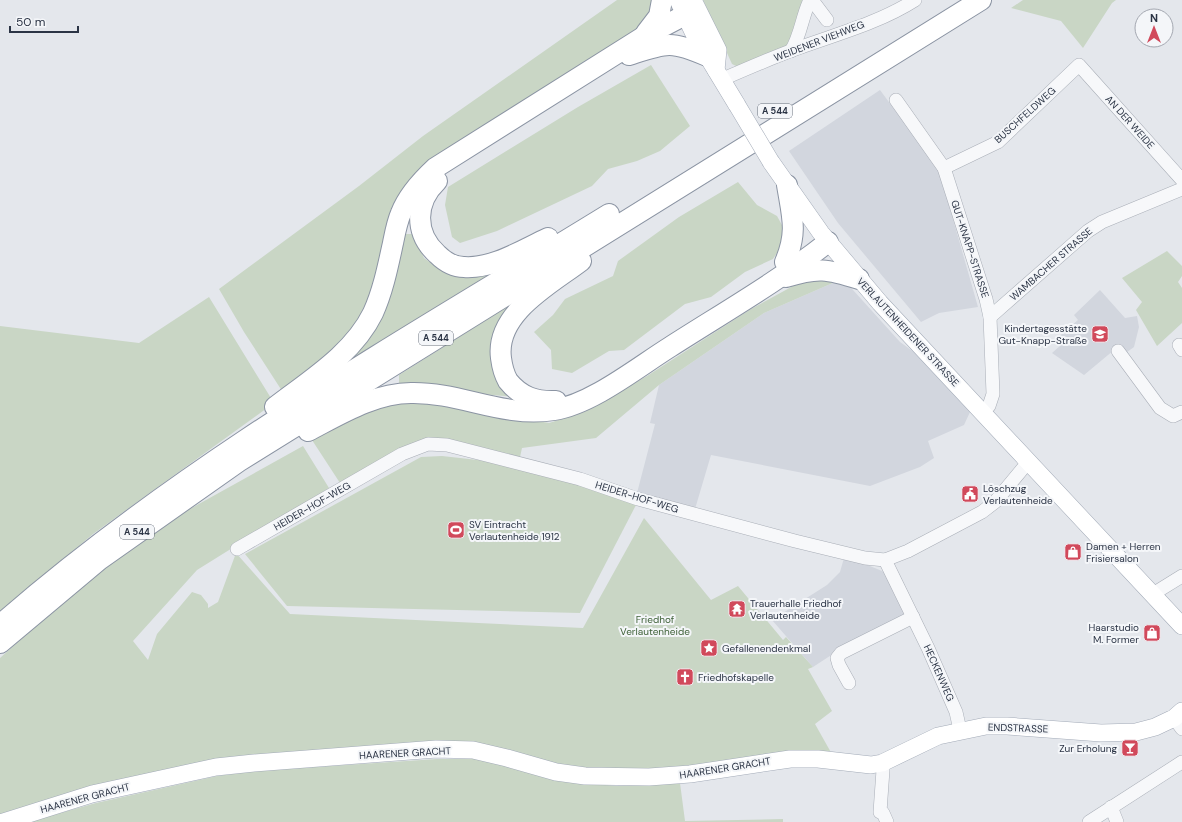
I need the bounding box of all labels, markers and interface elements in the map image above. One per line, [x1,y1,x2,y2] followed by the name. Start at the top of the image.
[10,8,78,34] scale bar
[1134,8,1174,48] north arrow
[1150,11,1158,25] text: N
[16,14,45,30] text: 50 m
[772,18,866,64] street label: WEIDENER VIEHWEG
[992,84,1058,146] street label: BUSCHFELDWEG
[1103,93,1158,152] street label: AN DER WEIDE
[758,104,792,118] road number: A 544
[948,198,992,300] street label: GUT-KNAPP-STRASSE
[1007,224,1095,304] street label: WAMBACHER STRASSE
[854,275,962,389] street label: VERLAUTENHEIDENER STRASSE
[998,322,1087,347] place label: Kindertagesstätte Gut-Knapp-Straße
[1090,324,1110,344] school or university icon: Kindertagesstätte Gut-Knapp-Straße
[419,331,453,345] road number: A 544
[594,478,680,516] street label: HEIDER-HOF-WEG
[271,479,353,533] street label: HEIDER-HOF-WEG
[983,482,1053,507] place label: Löschzug Verlautenheide
[960,484,980,504] public building icon: Löschzug Verlautenheide
[469,518,560,543] place label: SV Eintracht Verlautenheide 1912
[446,520,466,540] sports icon: SV Eintracht Verlautenheide 1912
[120,525,154,539] road number: A 544
[1086,540,1161,565] place label: Damen + Herren Frisiersalon
[1063,542,1083,562] shop icon: Damen + Herren Frisiersalon
[750,597,842,622] place label: Trauerhalle Friedhof Verlautenheide
[727,599,747,619] temple icon: Trauerhalle Friedhof Verlautenheide
[620,613,690,638] park label: Friedhof Verlautenheide
[1089,621,1139,646] place label: Haarstudio M. Former
[1142,623,1162,643] shop icon: Haarstudio M. Former
[699,638,719,658] place icon: Gefallenendenkmal
[722,642,811,655] place label: Gefallenendenkmal
[921,643,957,703] street label: HECKENWEG
[675,667,695,687] church icon: Friedhofskapelle
[698,671,774,684] place label: Friedhofskapelle
[988,720,1049,736] street label: ENDSTRASSE
[1120,738,1140,758] bar icon: Zur Erholung
[1059,742,1117,755] place label: Zur Erholung
[359,744,452,762] street label: HAARENER GRACHT
[678,754,772,782] street label: HAARENER GRACHT
[39,780,132,816] street label: HAARENER GRACHT

